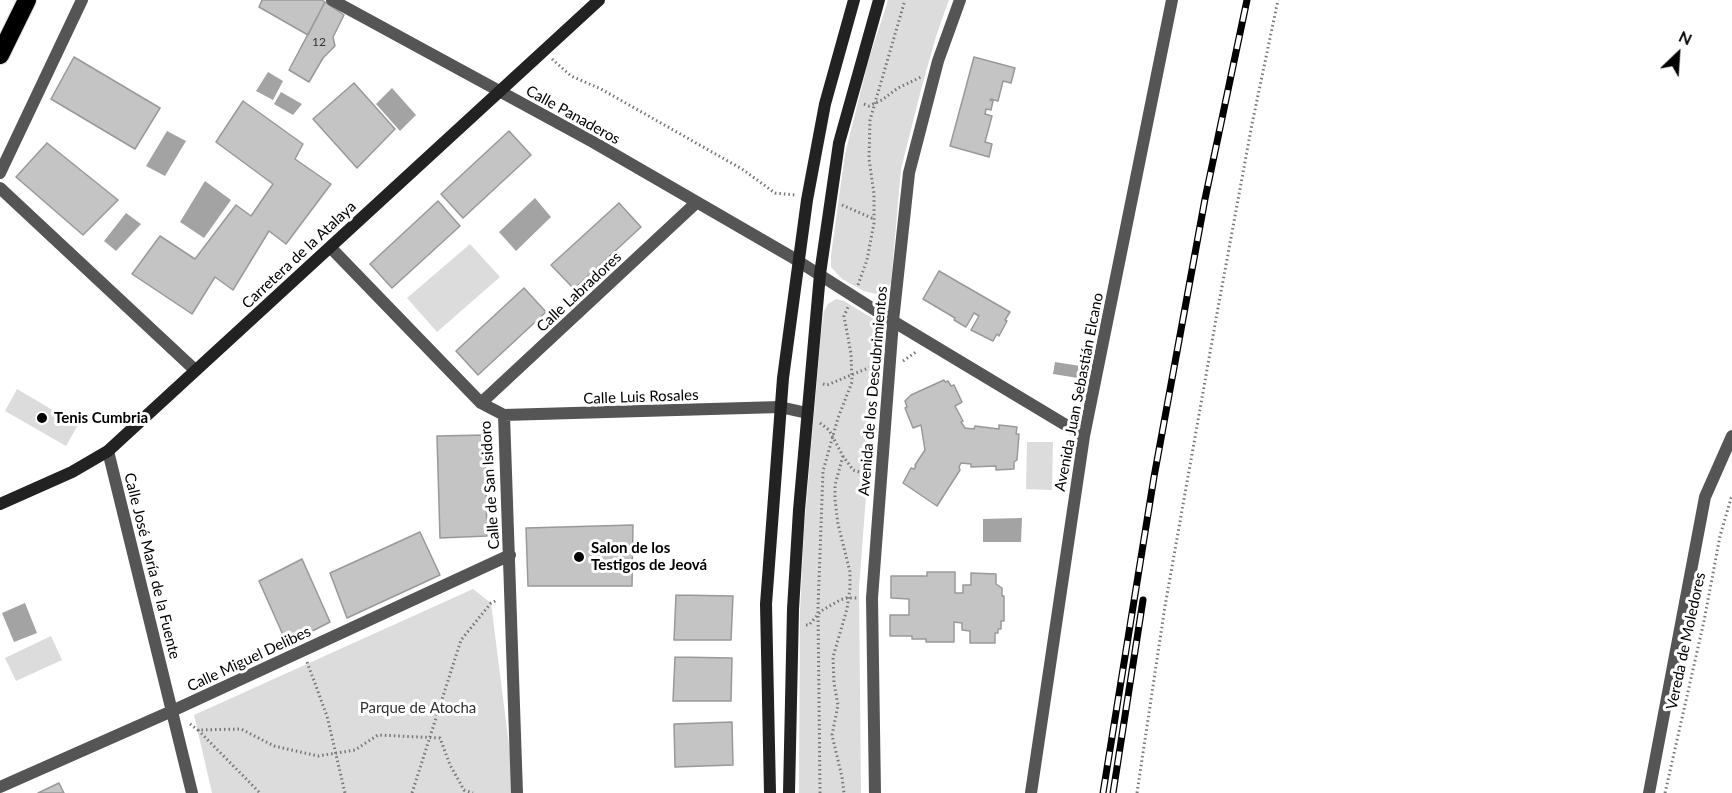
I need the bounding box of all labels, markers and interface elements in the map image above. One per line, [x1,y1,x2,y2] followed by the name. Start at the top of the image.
[1648,24,1708,84] north arrow
[1676,26,1695,48] text: N
[312,35,326,49] house number: 12
[523,82,623,148] street label: Calle Panaderos
[238,198,360,312] street label: Carretera de la Atalaya
[533,248,625,336] street label: Calle Labradores
[855,285,891,497] street label: Avenida de los Descubrimientos
[1051,291,1107,493] street label: Avenida Juan Sebastián Elcano
[583,386,699,408] street label: Calle Luis Rosales
[54,409,148,427] place label: Tenis Cumbria
[35,411,49,425] marker: Tenis Cumbria
[477,420,503,550] street label: Calle de San Isidoro
[120,471,184,661] street label: Calle José María de la Fuente
[591,539,707,574] place label: Salon de los Testigos de Jeová
[572,550,586,564] marker: Salon de los Testigos de Jeová
[1663,571,1709,711] street label: Vereda de Moledores
[184,622,314,696] street label: Calle Miguel Delibes
[360,699,476,717] park label: Parque de Atocha

